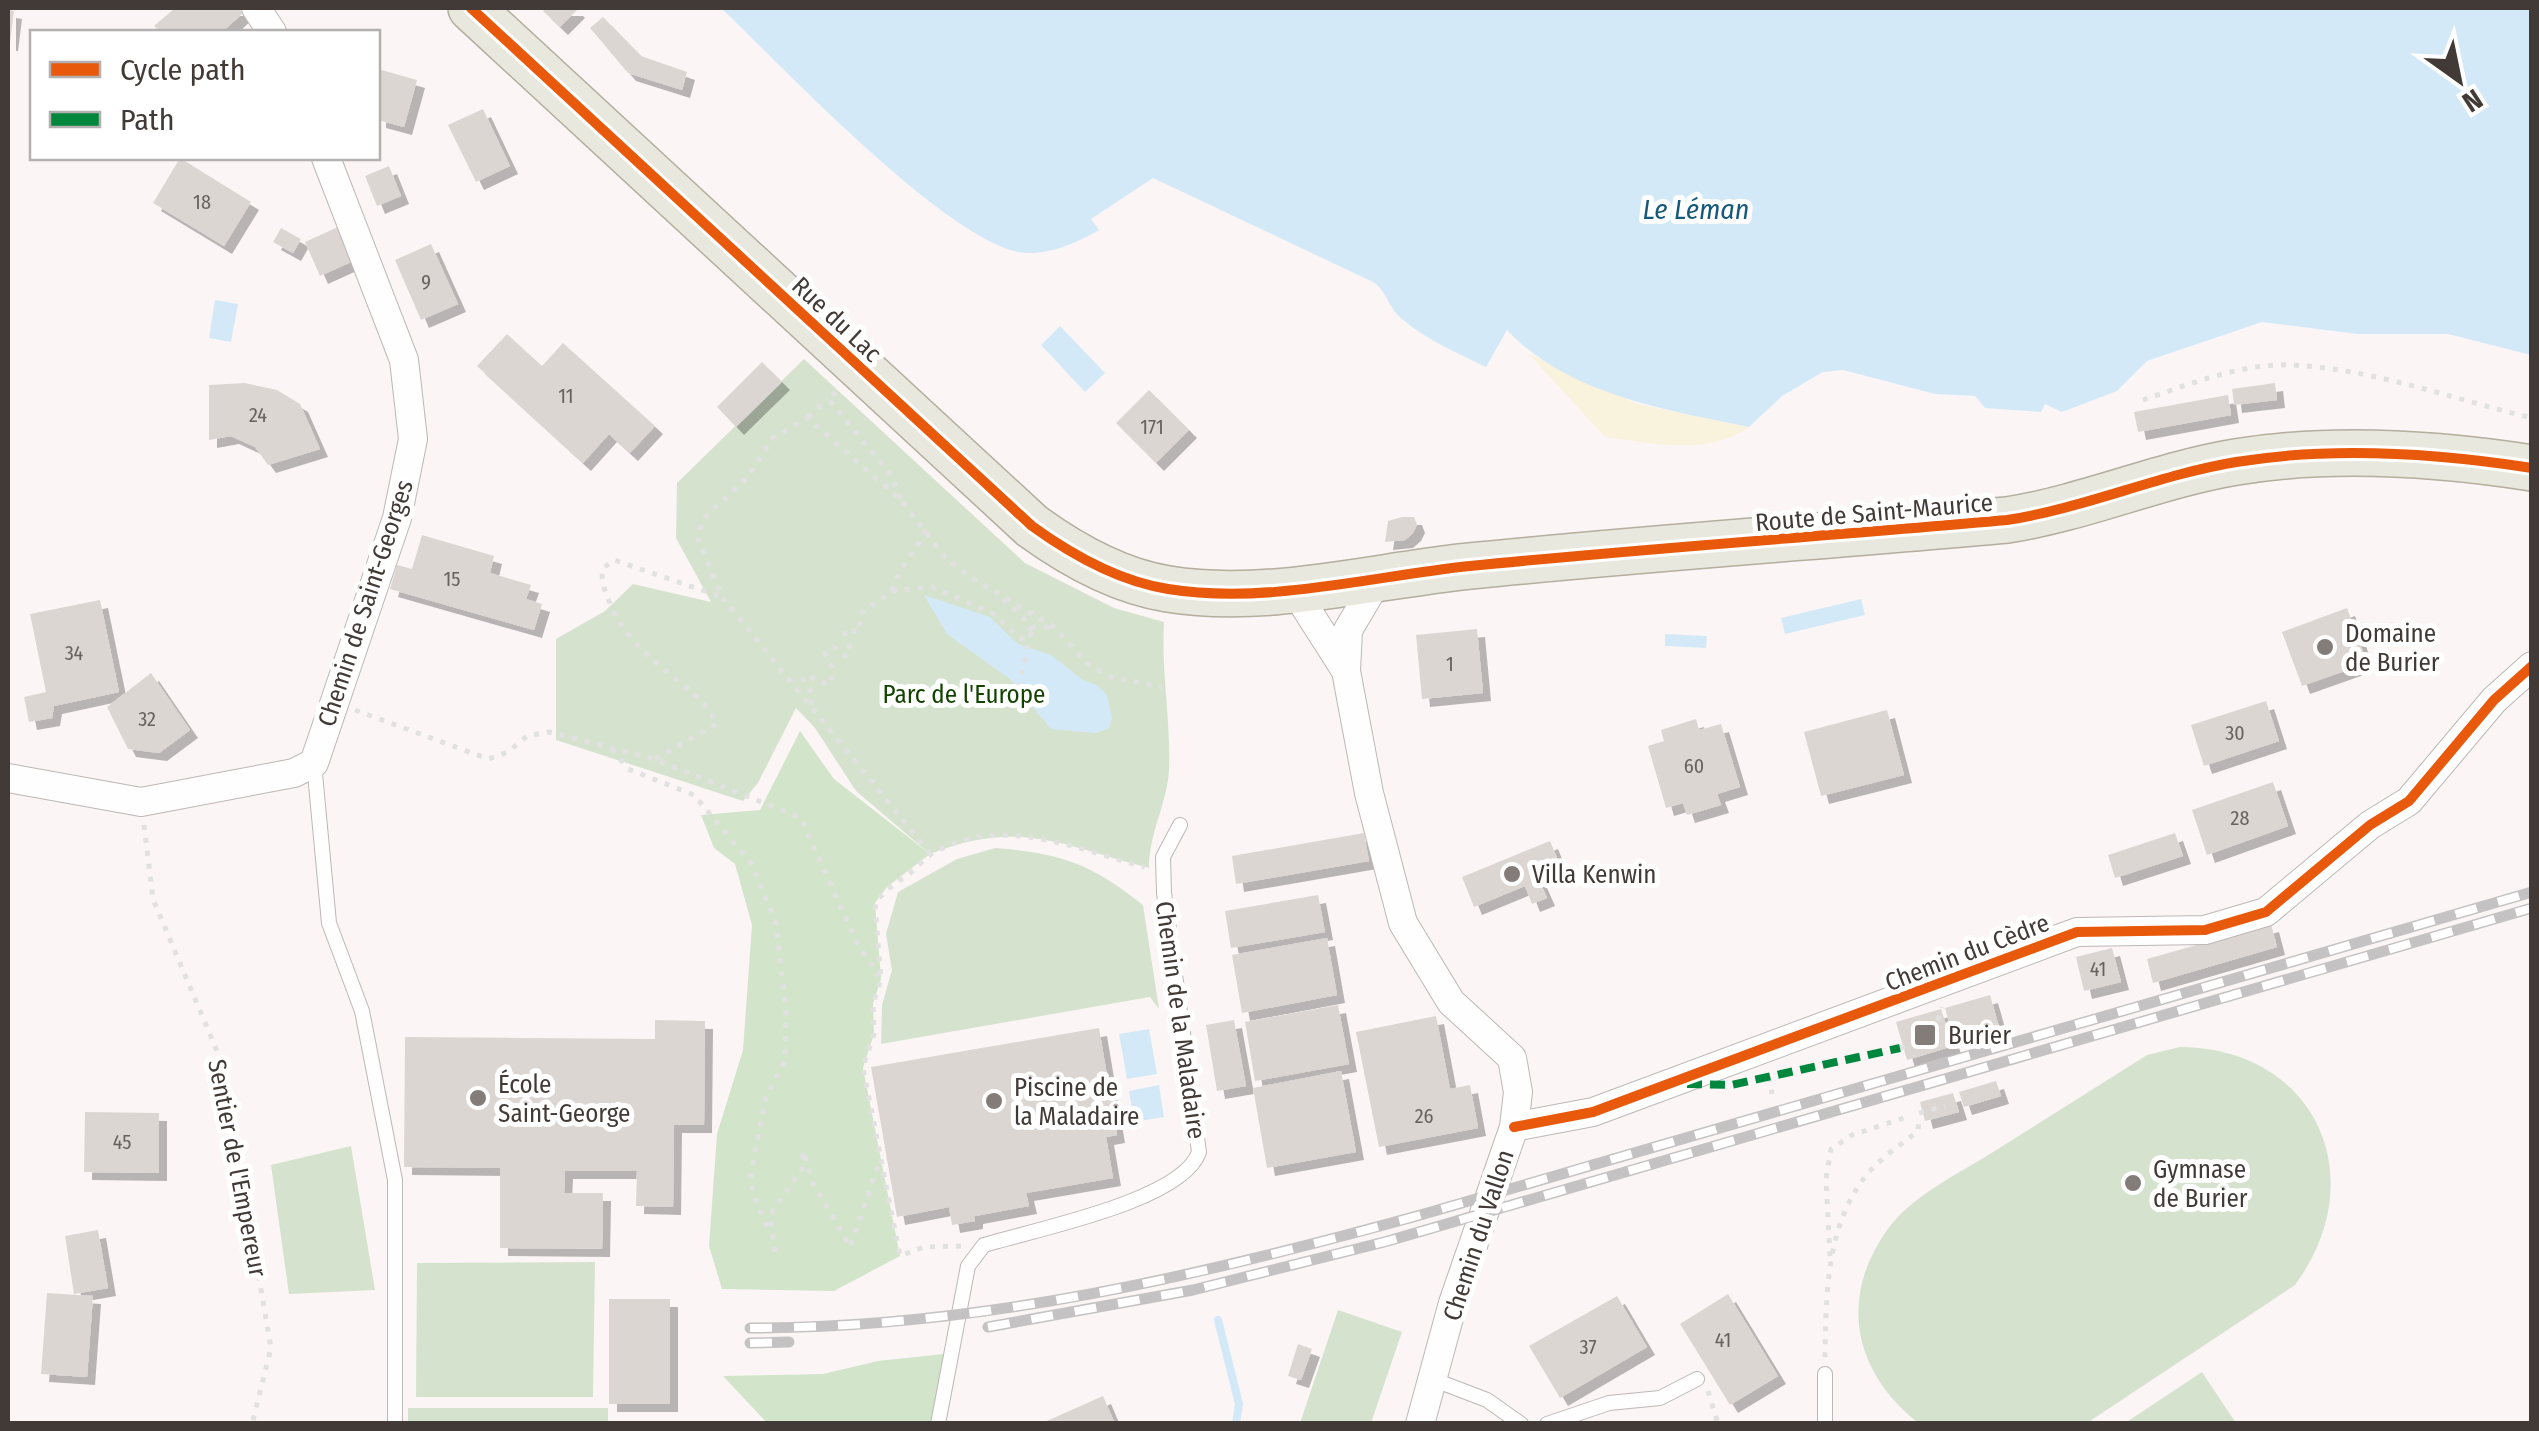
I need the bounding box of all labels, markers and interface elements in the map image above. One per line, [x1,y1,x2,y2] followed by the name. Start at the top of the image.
[30,30,380,160] legend
[2409,30,2509,130] north arrow
[120,52,246,88] text: Cycle path
[2456,82,2488,119] text: N
[120,102,174,138] text: Path
[193,190,211,214] house number: 18
[1643,193,1749,226] water label: Le Léman
[421,270,431,294] house number: 9
[785,271,887,369] street label: Rue du Lac
[558,384,574,408] house number: 11
[249,403,267,427] house number: 24
[1140,415,1164,439] house number: 171
[312,476,420,730] street label: Chemin de Saint-Georges
[1754,488,1994,538] street label: Route de Saint-Maurice
[444,567,460,591] house number: 15
[2345,619,2440,678] place label: Domaine de Burier
[2314,636,2336,658] marker: Domaine de Burier
[65,641,84,665] house number: 34
[1446,652,1454,676] house number: 1
[883,680,1045,710] park label: Parc de l'Europe
[138,707,156,731] house number: 32
[2225,721,2245,745] house number: 30
[1684,754,1704,778] house number: 60
[2231,806,2249,830] house number: 28
[1532,860,1656,890] place label: Villa Kenwin
[1501,863,1523,885] marker: Villa Kenwin
[1148,899,1212,1141] street label: Chemin de la Maladaire
[1881,908,2054,998] street label: Chemin du Cèdre
[2090,957,2106,981] house number: 41
[1948,1021,2011,1051] place label: Burier
[1912,1022,1938,1048] marker: Burier
[201,1057,273,1280] street label: Sentier de l'Empereur
[498,1069,630,1129] place label: École Saint-George
[1014,1073,1139,1132] place label: Piscine de la Maladaire
[467,1087,489,1109] marker: École Saint-George
[983,1090,1005,1112] marker: Piscine de la Maladaire
[1415,1104,1433,1128] house number: 26
[113,1130,131,1154] house number: 45
[1437,1146,1521,1325] street label: Chemin du Vallon
[2153,1155,2248,1214] place label: Gymnase de Burier
[2122,1172,2144,1194] marker: Gymnase de Burier
[1715,1328,1731,1352] house number: 41
[1579,1335,1597,1359] house number: 37

